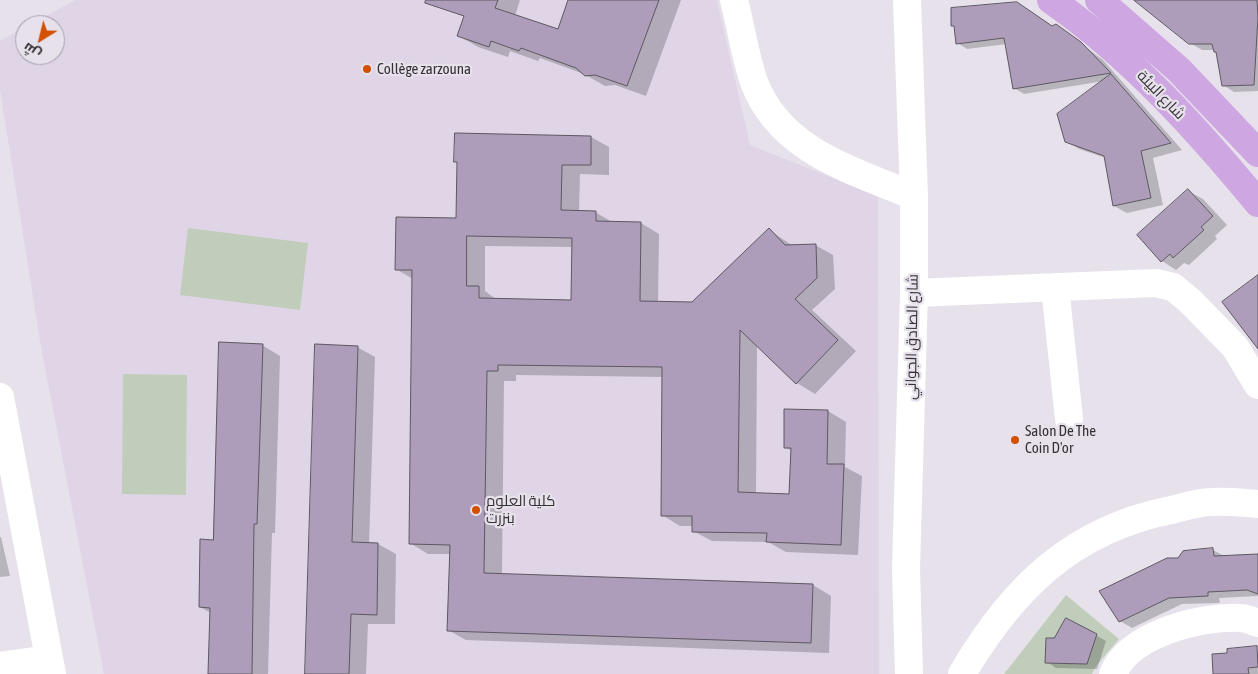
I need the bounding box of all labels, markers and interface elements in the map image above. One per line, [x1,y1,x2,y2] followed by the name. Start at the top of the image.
[15,15,65,65] north arrow
[20,40,44,63] text: ش
[377,60,471,78] place label: Collège zarzouna
[361,63,373,75] marker: Collège zarzouna
[1133,67,1189,123] street label: شارع البيئة
[902,274,922,400] street label: شارع الصادق الجواني
[1025,422,1096,457] place label: Salon De The Coin D'or
[1009,434,1021,446] marker: Salon De The Coin D'or
[486,492,555,527] place label: كلية العلوم بنزرت
[470,504,482,516] marker: كلية العلوم بنزرت

